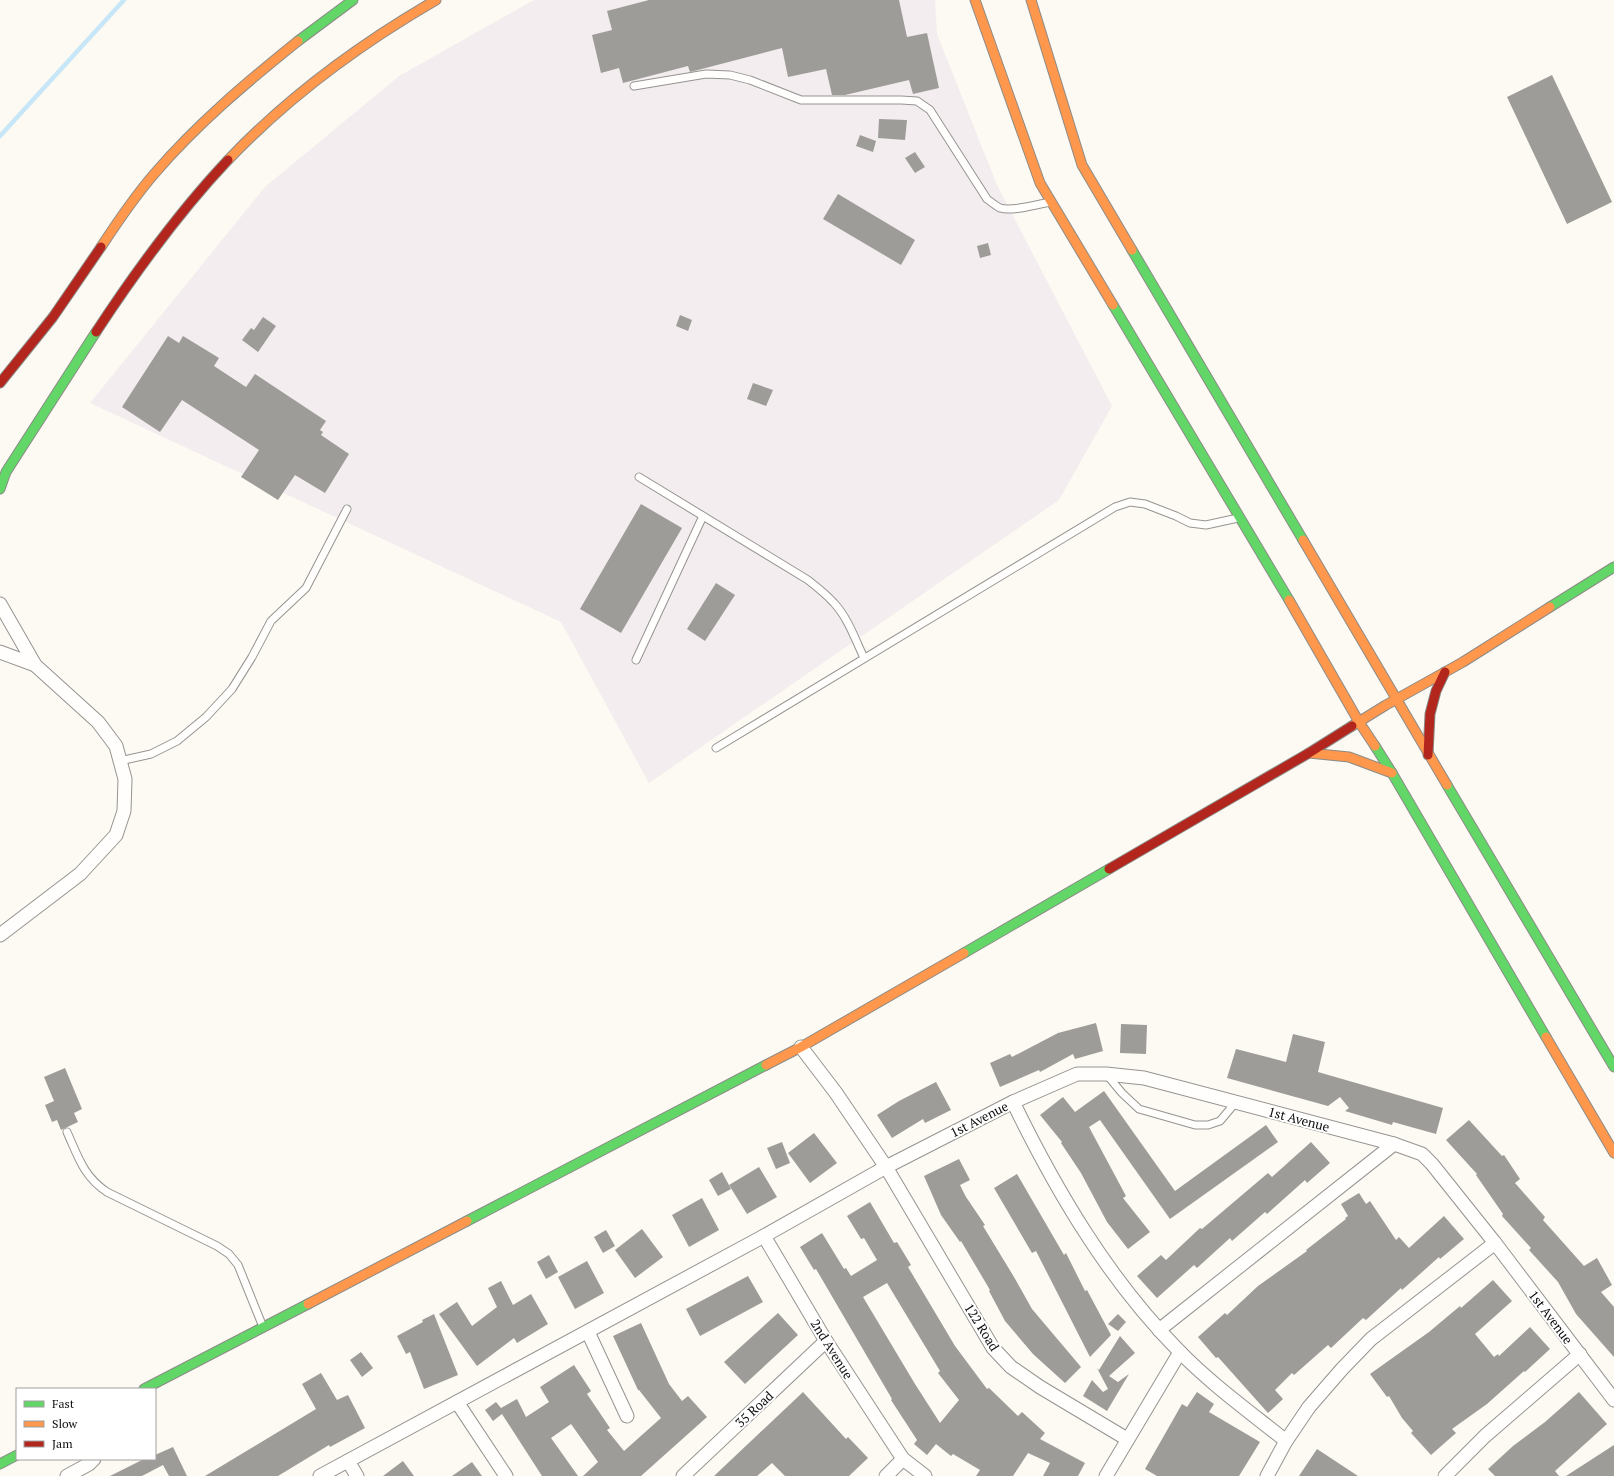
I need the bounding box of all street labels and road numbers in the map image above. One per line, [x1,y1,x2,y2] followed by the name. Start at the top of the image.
[947,1097,1011,1141] street label: 1st Avenue
[1266,1102,1332,1136] street label: 1st Avenue
[1525,1286,1577,1348] street label: 1st Avenue
[960,1300,1004,1354] street label: 122 Road
[807,1316,857,1382] street label: 2nd Avenue
[731,1387,777,1431] street label: 35 Road

